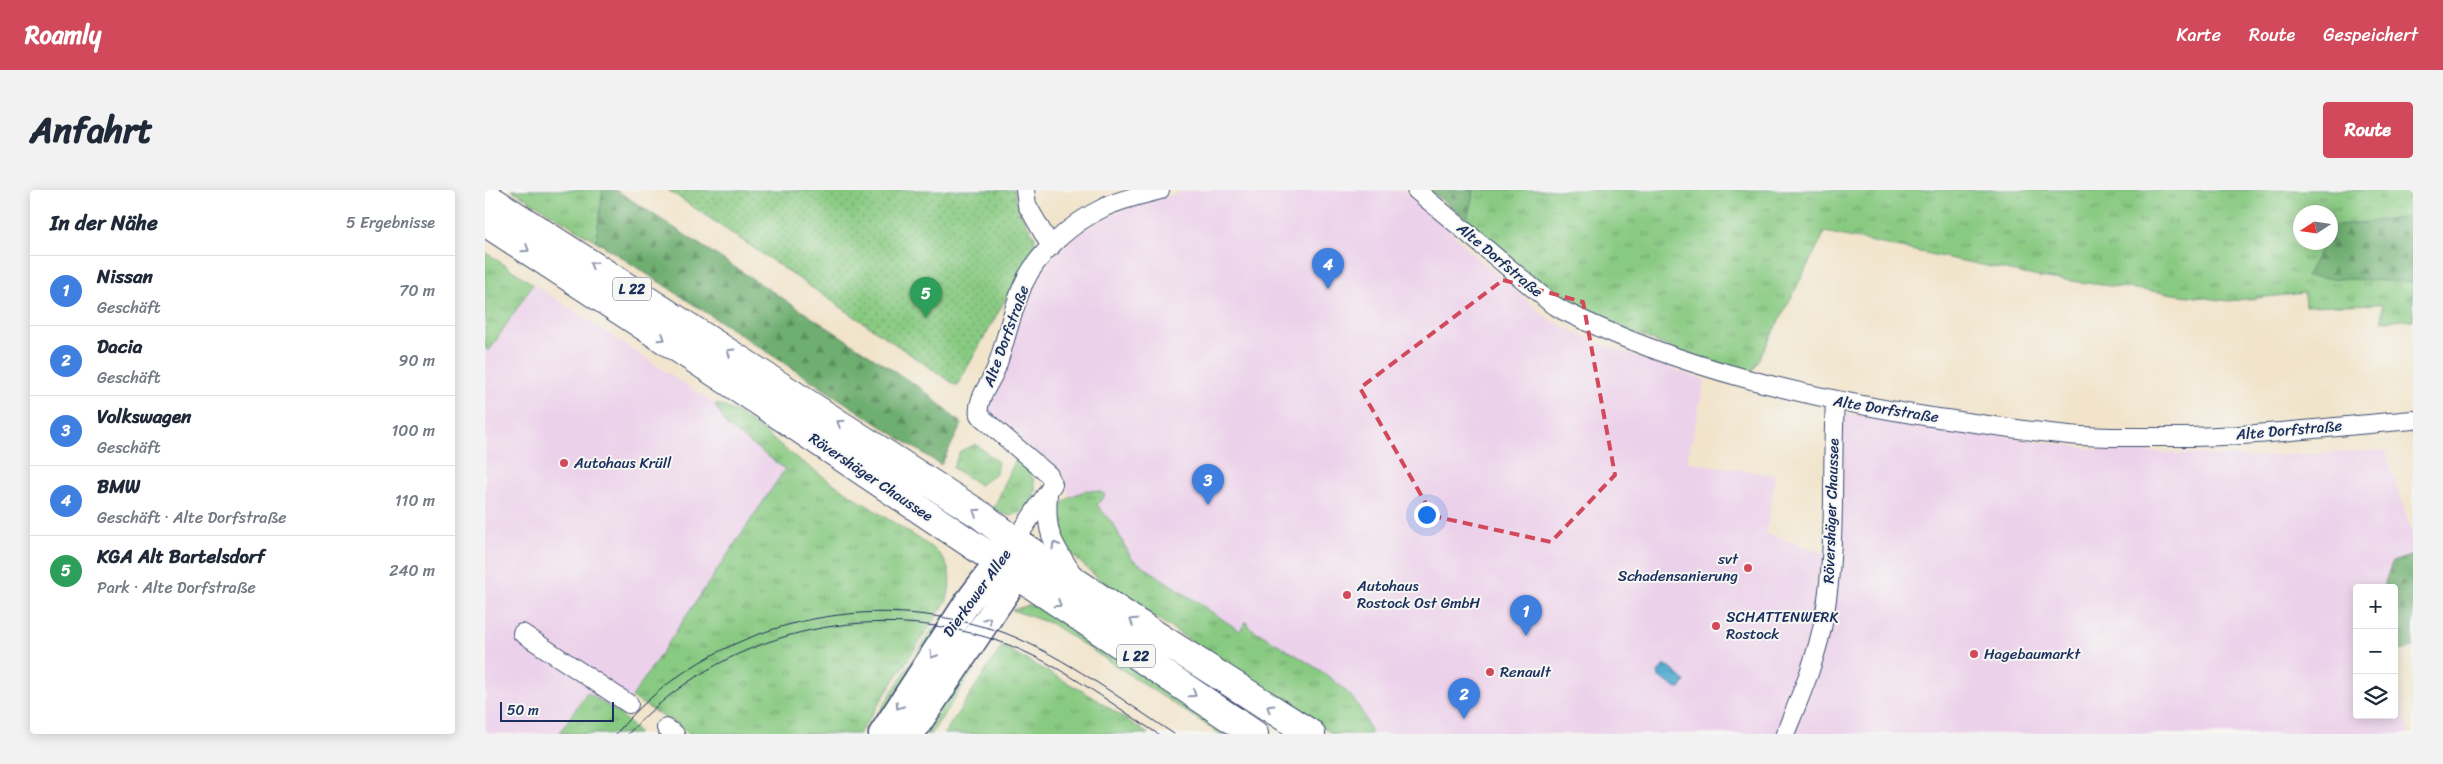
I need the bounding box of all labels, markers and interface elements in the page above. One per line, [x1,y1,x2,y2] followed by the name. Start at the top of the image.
[25,14,101,56] text: Roamly
[2176,19,2221,51] text: Karte
[2249,19,2295,51] text: Route
[2323,19,2418,51] text: Gespeichert
[30,99,153,161] text: Anfahrt
[2323,102,2413,158] button: Route
[50,204,158,242] text: In der Nähe
[2293,205,2338,250] north arrow
[346,208,435,237] text: 5 Ergebnisse
[1450,215,1549,304] street label: Alte Dorfstraße
[520,243,530,252] one-way arrow
[1312,248,1344,289] pin: 4
[97,260,153,293] text: Nissan
[589,261,598,271] one-way arrow
[63,276,69,305] text: 1
[399,276,435,305] text: 70 m
[910,277,942,318] pin: 5
[613,278,651,300] road number: L 22
[975,281,1037,391] street label: Alte Dorfstraße
[97,293,160,322] text: Geschäft
[97,330,142,363] text: Dacia
[657,331,666,341] one-way arrow
[61,346,71,375] text: 2
[399,346,435,375] text: 90 m
[727,349,736,358] one-way arrow
[97,363,160,392] text: Geschäft
[1830,388,1941,430] street label: Alte Dorfstraße
[97,400,191,433] text: Volkswagen
[2234,412,2343,448] street label: Alte Dorfstraße
[62,416,70,445] text: 3
[391,416,435,445] text: 100 m
[836,420,846,429] one-way arrow
[804,426,938,528] street label: Rövershäger Chaussee
[97,433,160,462] text: Geschäft
[1815,438,1847,584] street label: Rövershäger Chaussee
[573,450,672,476] place label: Autohaus Krüll
[558,457,570,469] marker: Autohaus Krüll
[1192,464,1224,505] pin: 3
[97,470,140,503] text: BMW
[61,486,71,515] text: 4
[395,486,435,515] text: 110 m
[1414,502,1440,528] your location
[97,503,287,532] text: Geschäft · Alte Dorfstraße
[972,509,982,518] one-way arrow
[97,540,265,573] text: KGA Alt Bartelsdorf
[1052,541,1062,550] one-way arrow
[936,543,1018,643] street label: Dierkower Allee
[1618,546,1739,589] place label: svt Schadensanierung
[61,556,71,585] text: 5
[389,556,435,585] text: 240 m
[1742,562,1754,574] marker: svt Schadensanierung
[97,573,256,602] text: Park · Alte Dorfstraße
[1356,573,1481,616] place label: Autohaus Rostock Ost GmbH
[2353,584,2398,719] map controls
[2353,584,2398,629] button: +
[1341,589,1353,601] marker: Autohaus Rostock Ost GmbH
[1510,595,1542,636] pin: 1
[1053,597,1062,607] one-way arrow
[1726,604,1838,647] place label: SCHATTENWERK Rostock
[982,616,991,626] one-way arrow
[1129,618,1138,627] one-way arrow
[1710,620,1722,632] marker: SCHATTENWERK Rostock
[2353,629,2398,674] button: −
[1984,641,2081,667] place label: Hagebaumarkt
[1117,644,1155,668] road number: L 22
[1968,648,1980,660] marker: Hagebaumarkt
[930,649,939,659] one-way arrow
[1500,659,1552,685] place label: Renault
[1484,666,1496,678] marker: Renault
[2353,674,2398,719] button: layers
[1448,678,1480,719] pin: 2
[1187,688,1197,697] one-way arrow
[507,698,539,723] text: 50 m
[500,699,614,722] scale bar
[896,701,906,710] one-way arrow
[1266,705,1275,714] one-way arrow

